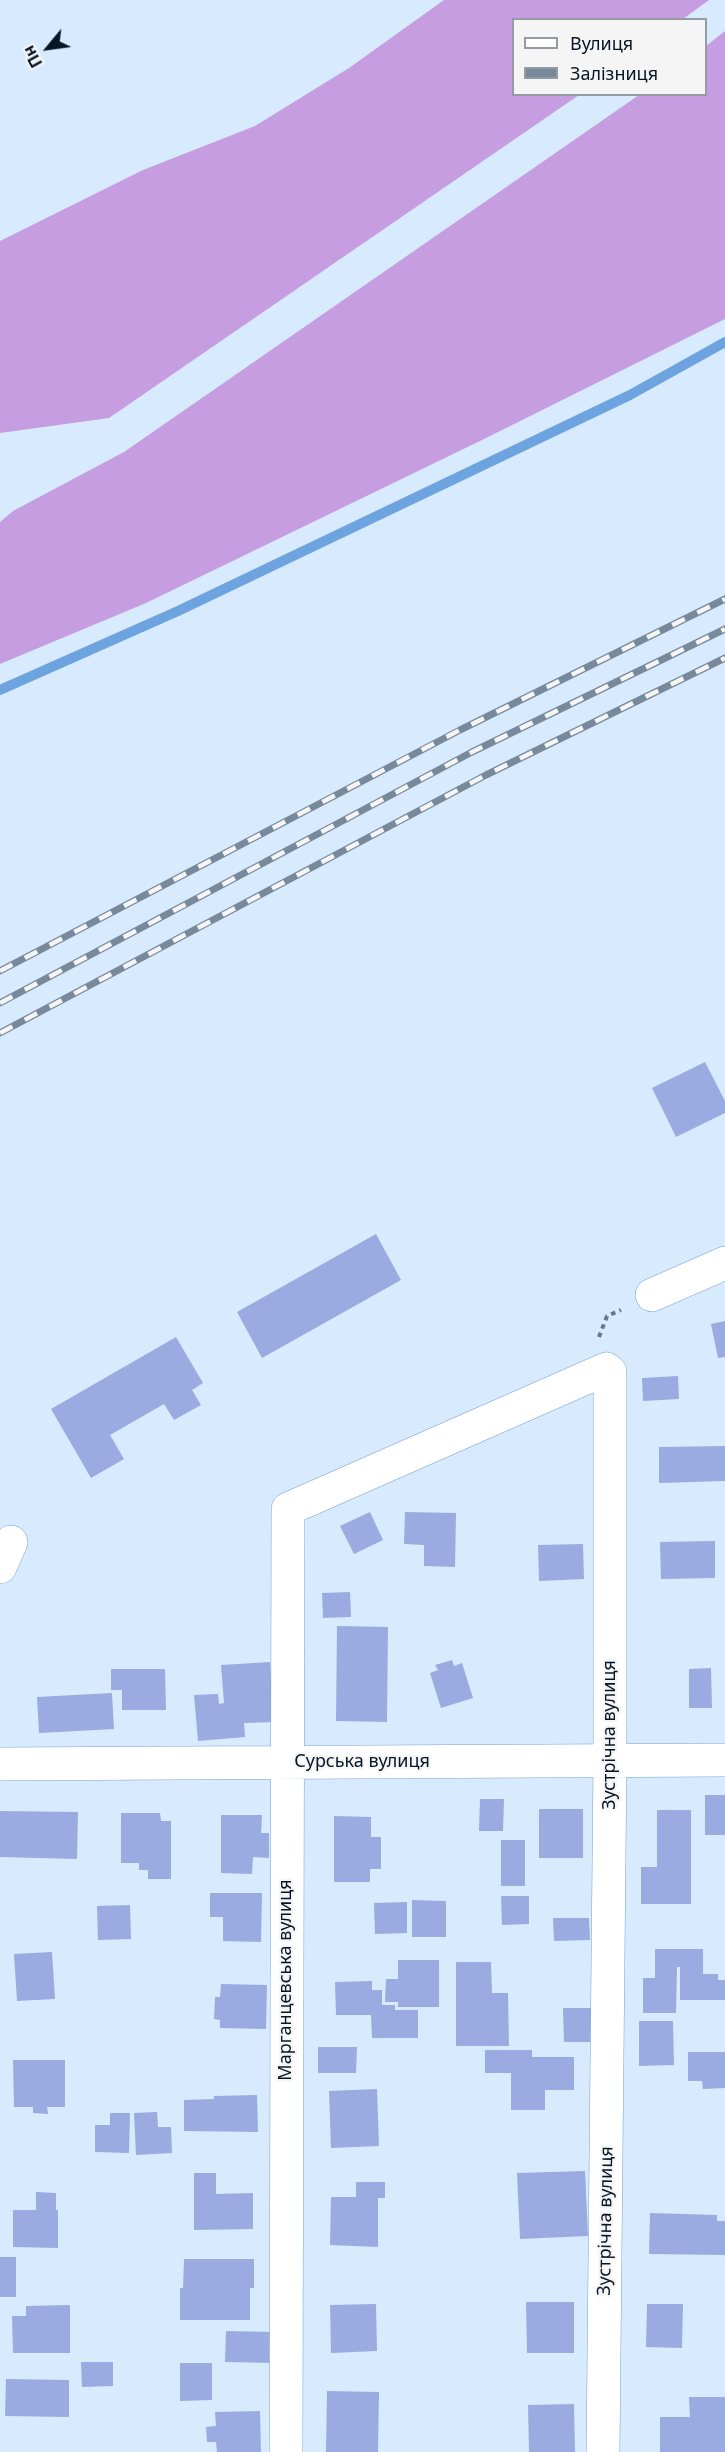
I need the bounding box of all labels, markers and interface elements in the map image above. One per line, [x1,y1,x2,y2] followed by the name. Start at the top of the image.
[18,18,78,78] north arrow
[512,18,707,96] legend
[570,31,633,55] text: Вулиця
[17,41,47,72] text: Пн
[570,61,658,85] text: Залізниця
[599,1660,621,1810] street label: Зустрічна вулиця
[294,1751,430,1773] street label: Сурська вулиця
[275,1879,297,2081] street label: Марганцевська вулиця
[594,2146,618,2296] street label: Зустрічна вулиця

